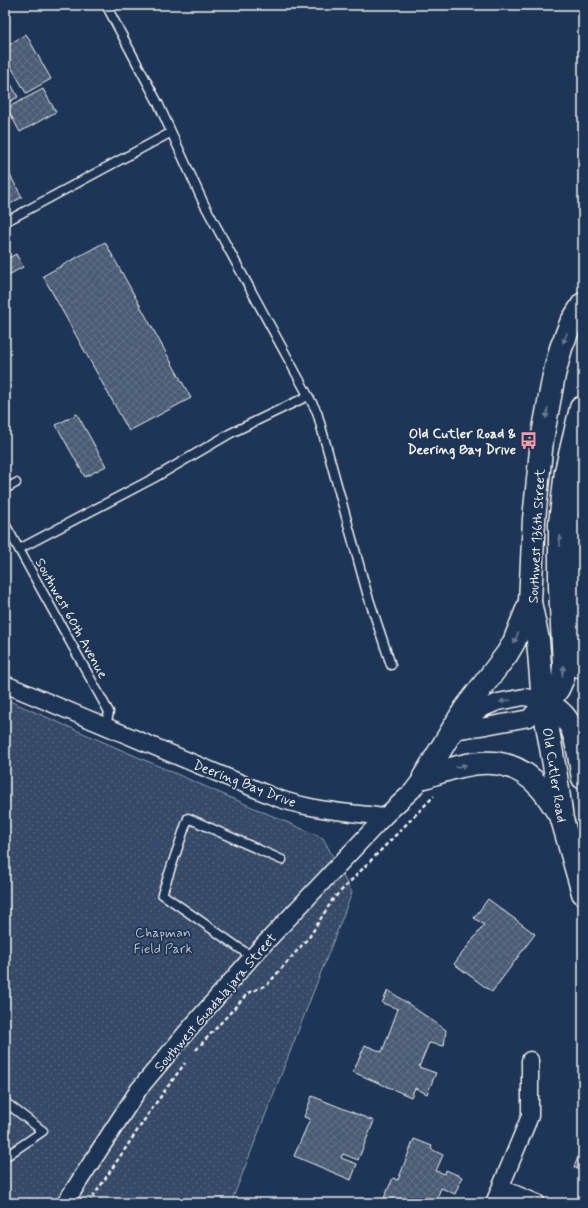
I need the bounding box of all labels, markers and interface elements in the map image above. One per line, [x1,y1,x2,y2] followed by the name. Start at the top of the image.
[562,333,568,344] one-way arrow
[544,407,550,420] one-way arrow
[407,425,516,460] place label: Old Cutler Road & Deering Bay Drive
[519,431,539,451] bus stop icon: Old Cutler Road & Deering Bay Drive
[524,467,550,604] street label: Southwest 136th Street
[557,534,563,547] one-way arrow
[31,555,112,682] street label: Southwest 60th Avenue
[513,632,519,643] one-way arrow
[560,665,566,677] one-way arrow
[499,698,511,704] one-way arrow
[538,727,570,824] street label: Old Cutler Road
[191,756,299,812] street label: Deering Bay Drive
[455,762,467,768] one-way arrow
[133,924,193,958] park label: Chapman Field Park
[151,929,281,1076] street label: Southwest Guadalajara Street

